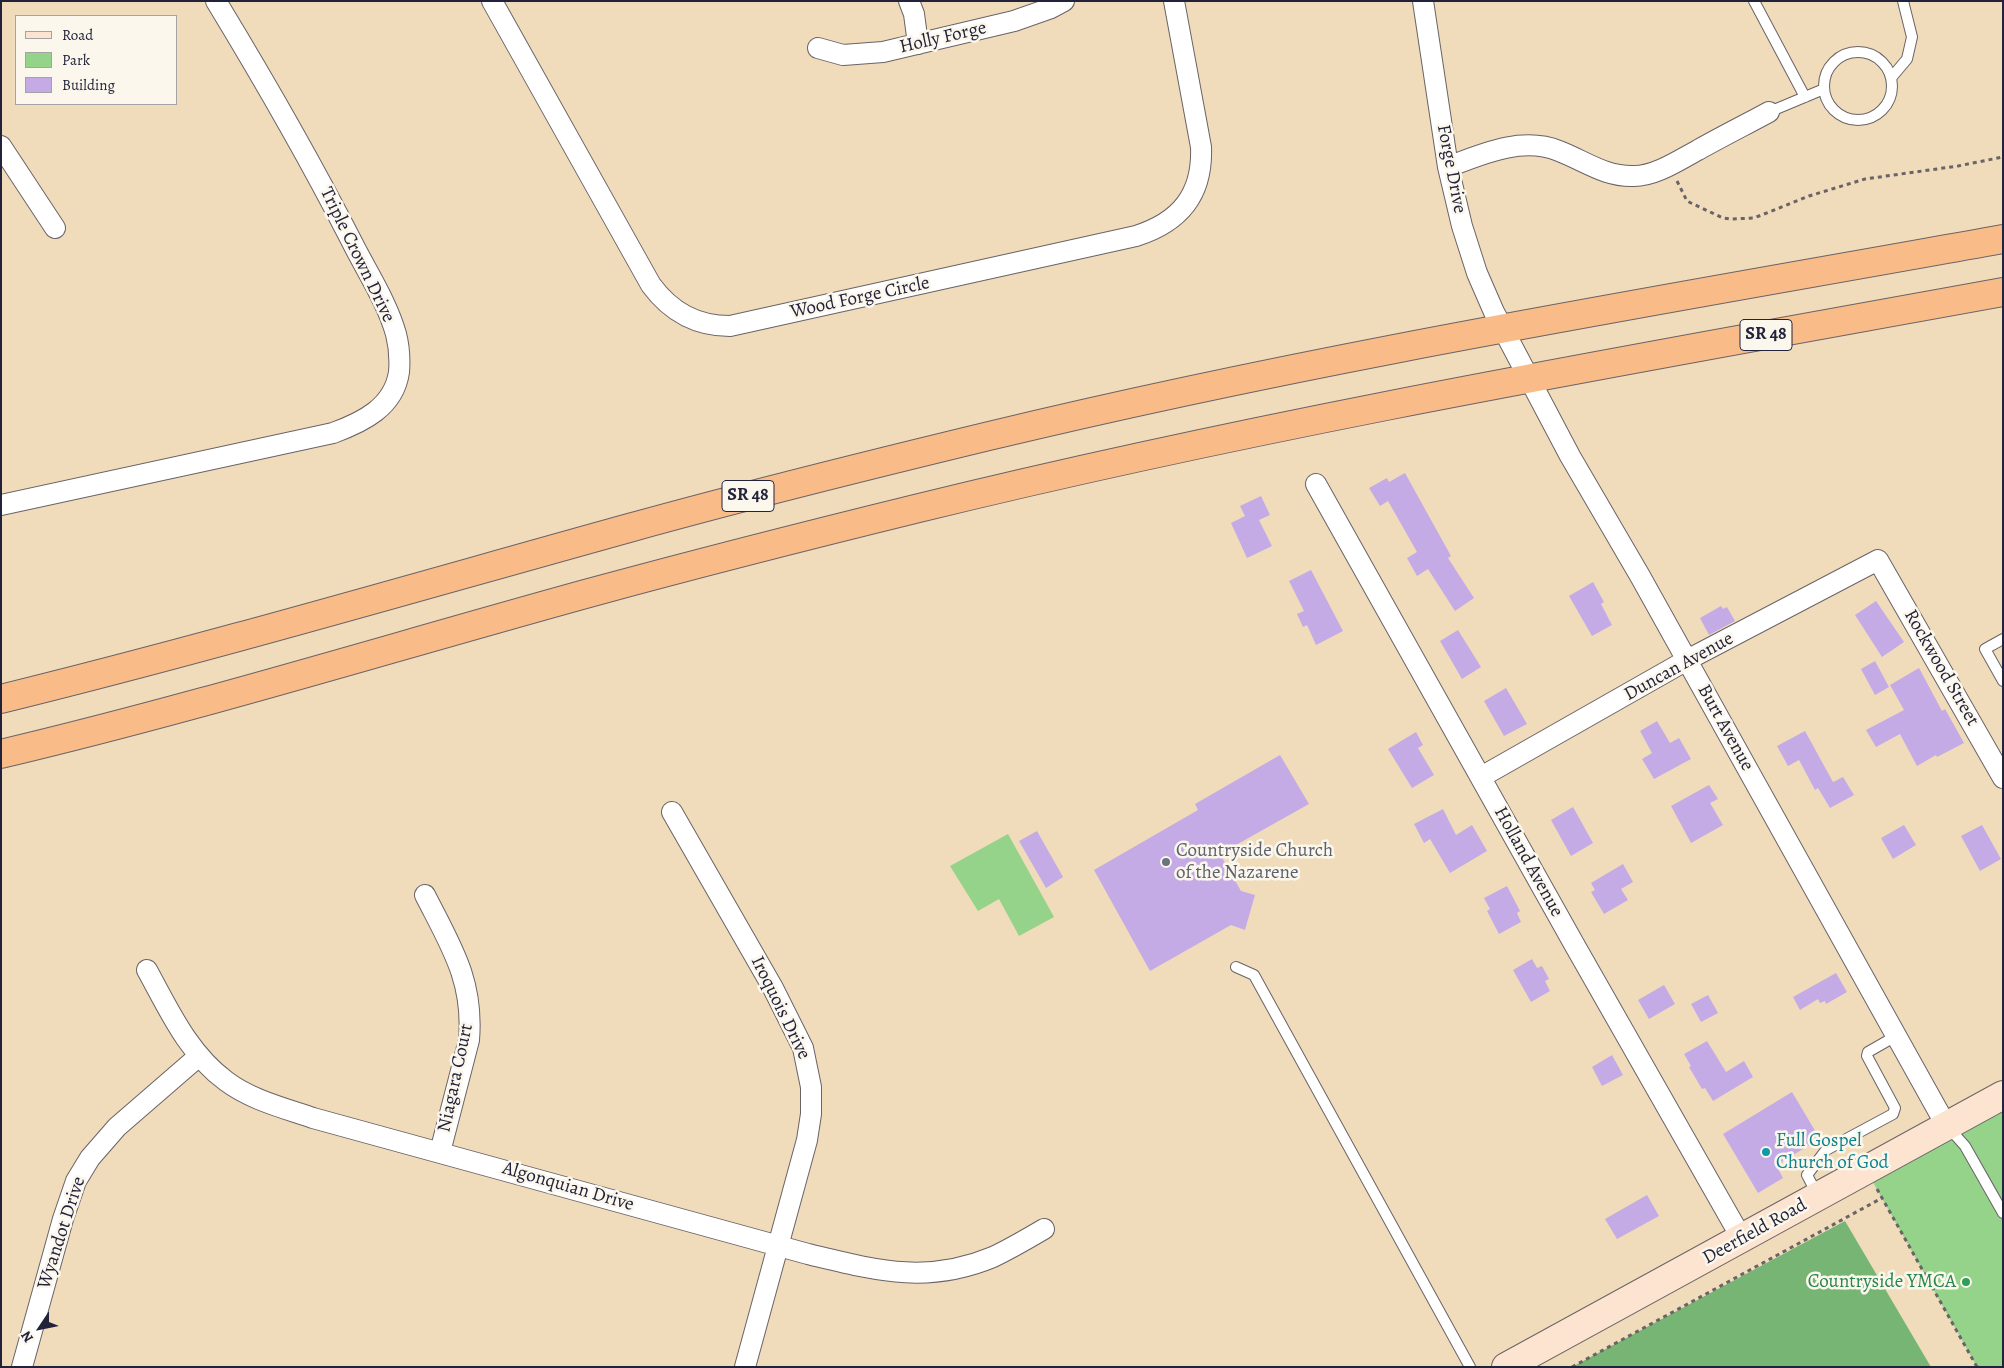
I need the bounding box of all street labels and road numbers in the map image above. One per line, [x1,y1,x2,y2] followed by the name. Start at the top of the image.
[897,17,989,59] street label: Holly Forge
[1431,123,1471,215] street label: Forge Drive
[314,184,400,326] street label: Triple Crown Drive
[788,272,932,324] street label: Wood Forge Circle
[1740,320,1792,350] road number: SR 48
[722,481,774,512] road number: SR 48
[1898,606,1984,730] street label: Rockwood Street
[1620,628,1738,706] street label: Duncan Avenue
[1692,681,1758,775] street label: Burt Avenue
[1488,803,1568,921] street label: Holland Avenue
[745,953,815,1063] street label: Iroquois Drive
[433,1022,479,1134] street label: Niagara Court
[500,1157,636,1217] street label: Algonquian Drive
[33,1174,91,1292] street label: Wyandot Drive
[1699,1194,1811,1270] street label: Deerfield Road

